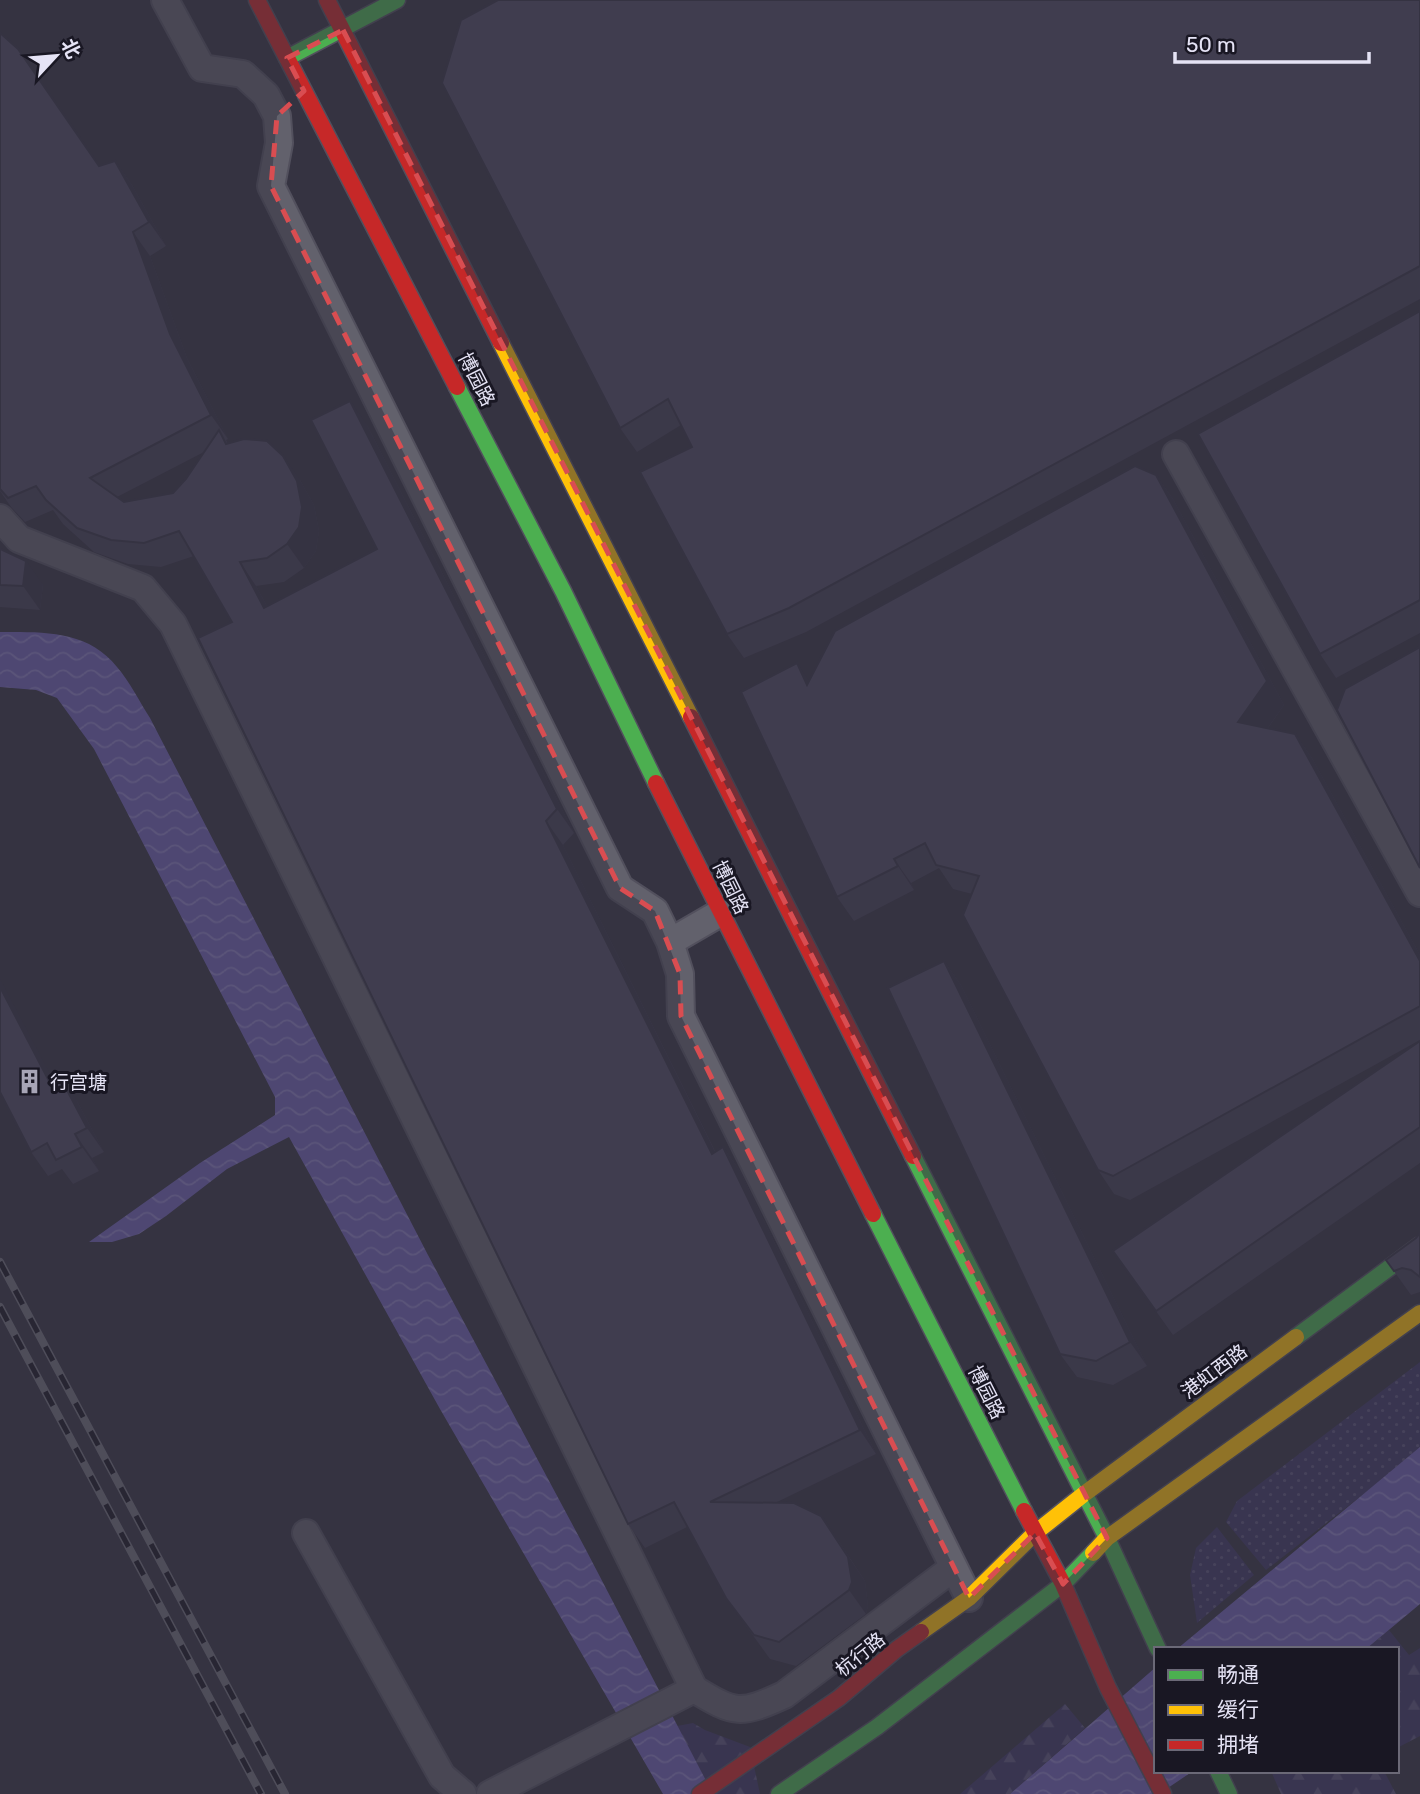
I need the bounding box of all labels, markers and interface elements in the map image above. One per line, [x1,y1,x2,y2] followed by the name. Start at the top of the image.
[21,21,91,91] north arrow
[1175,21,1369,65] scale bar
[1186,32,1236,57] text: 50 m
[56,35,85,62] text: 北
[453,349,500,410] street label: 博园路
[708,857,753,918] street label: 博园路
[16,1068,44,1096] building icon: 行宫塘
[50,1071,107,1094] place label: 行宫塘
[1177,1339,1252,1403] street label: 港虹西路
[963,1362,1010,1423] street label: 博园路
[831,1628,890,1681] street label: 杭行路
[1154,1647,1399,1773] legend
[1217,1662,1259,1687] text: 畅通
[1217,1697,1259,1722] text: 缓行
[1217,1732,1259,1757] text: 拥堵

